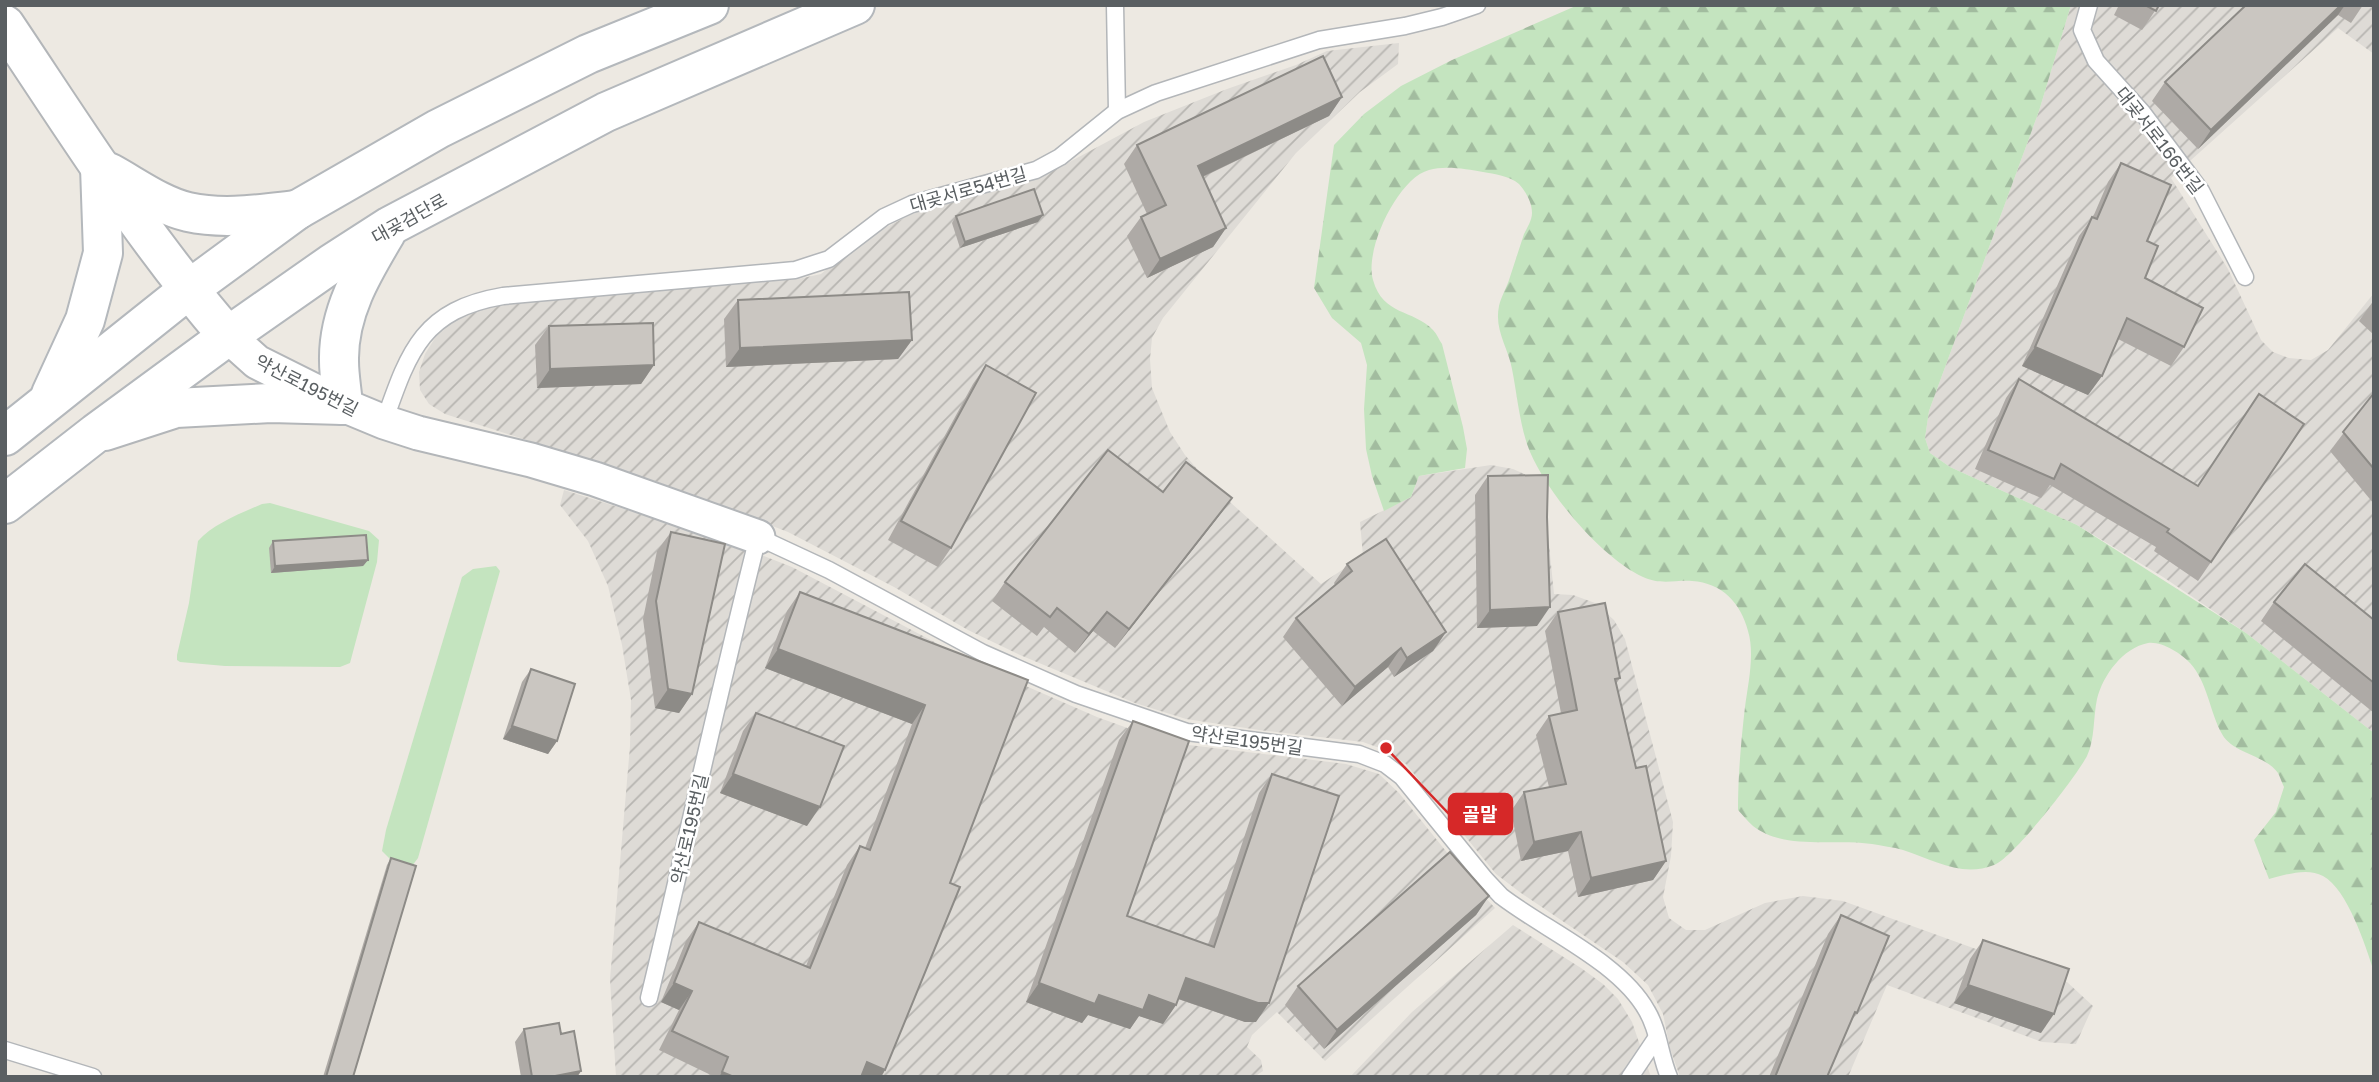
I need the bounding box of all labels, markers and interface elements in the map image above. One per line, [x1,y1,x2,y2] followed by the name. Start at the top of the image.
[2111,82,2209,198] street label: 대곶서로166번길
[907,162,1029,216] street label: 대곶서로54번길
[367,188,451,248] street label: 대곶검단로
[252,350,362,420] street label: 약산로195번길
[1190,721,1304,759] street label: 약산로195번길
[666,772,712,886] street label: 약산로195번길
[1449,794,1512,834] callout: 골말
[1463,802,1497,825] text: 골말

